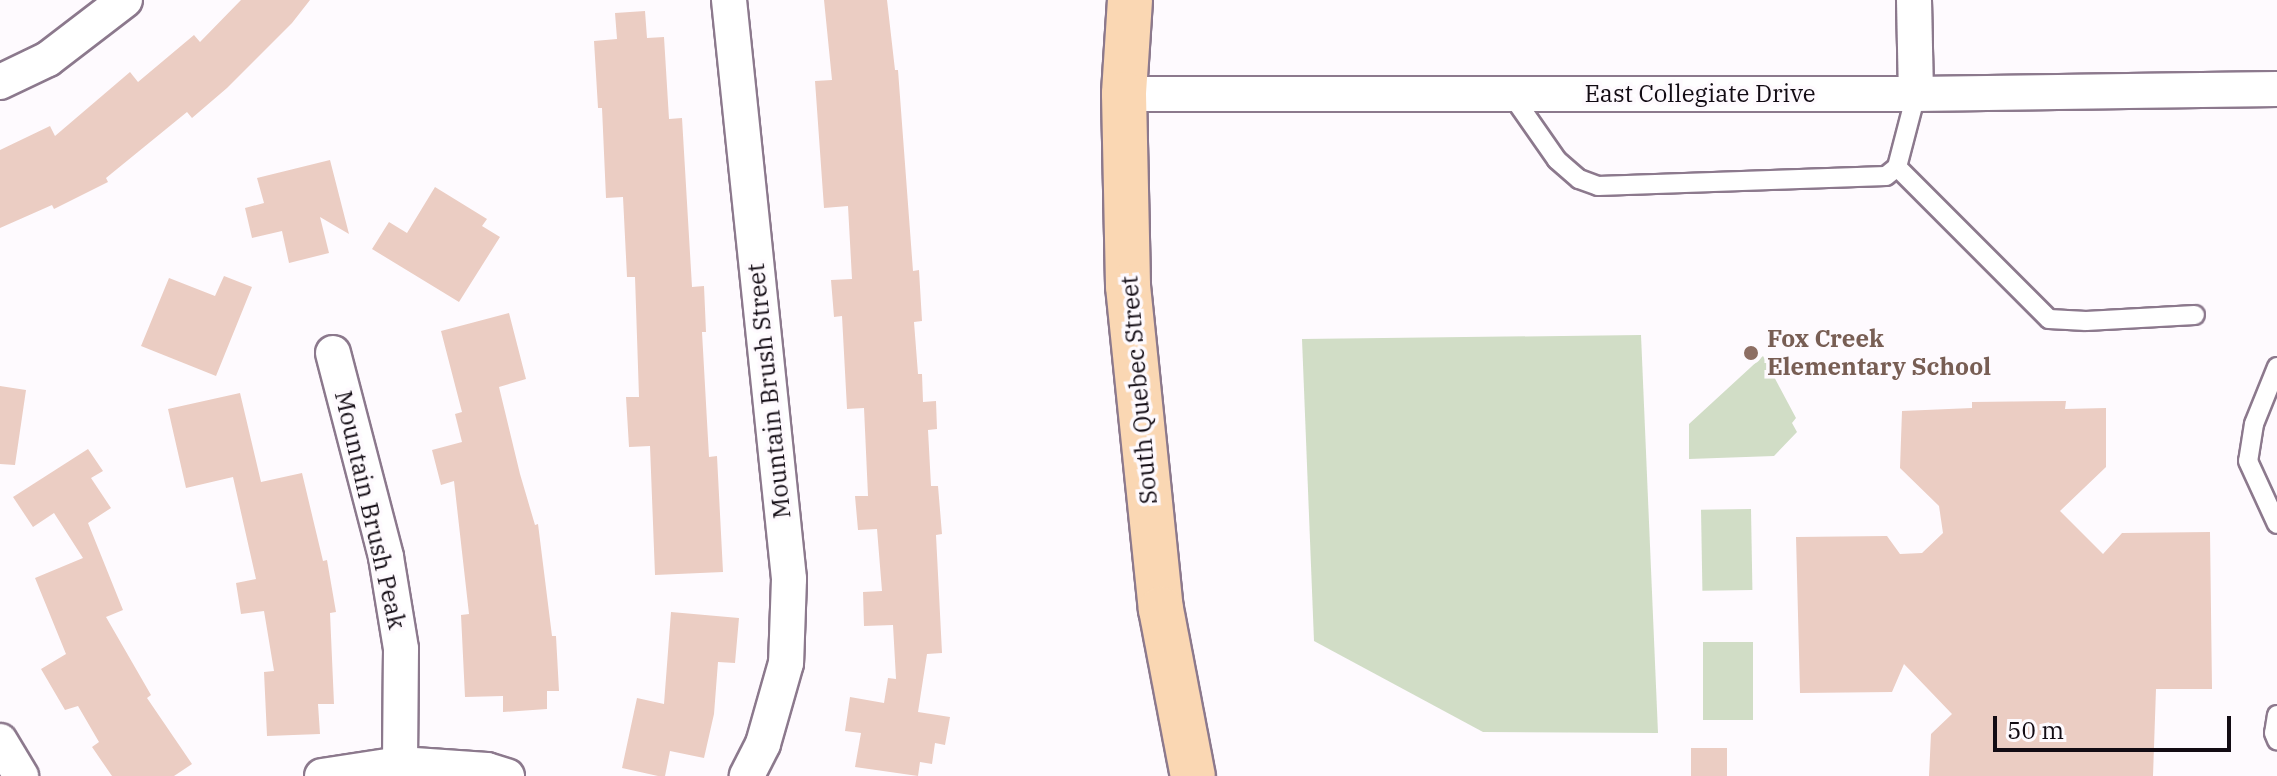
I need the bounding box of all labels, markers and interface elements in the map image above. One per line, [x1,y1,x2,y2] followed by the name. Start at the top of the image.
[1584,80,1816,108] street label: East Collegiate Drive
[741,262,797,520] street label: Mountain Brush Street
[1115,275,1163,505] street label: South Quebec Street
[1767,325,1991,381] place label: Fox Creek Elementary School
[1742,344,1760,362] marker: Fox Creek Elementary School
[329,388,411,632] street label: Mountain Brush Peak
[1997,700,2235,750] scale bar
[2007,714,2064,746] text: 50 m

